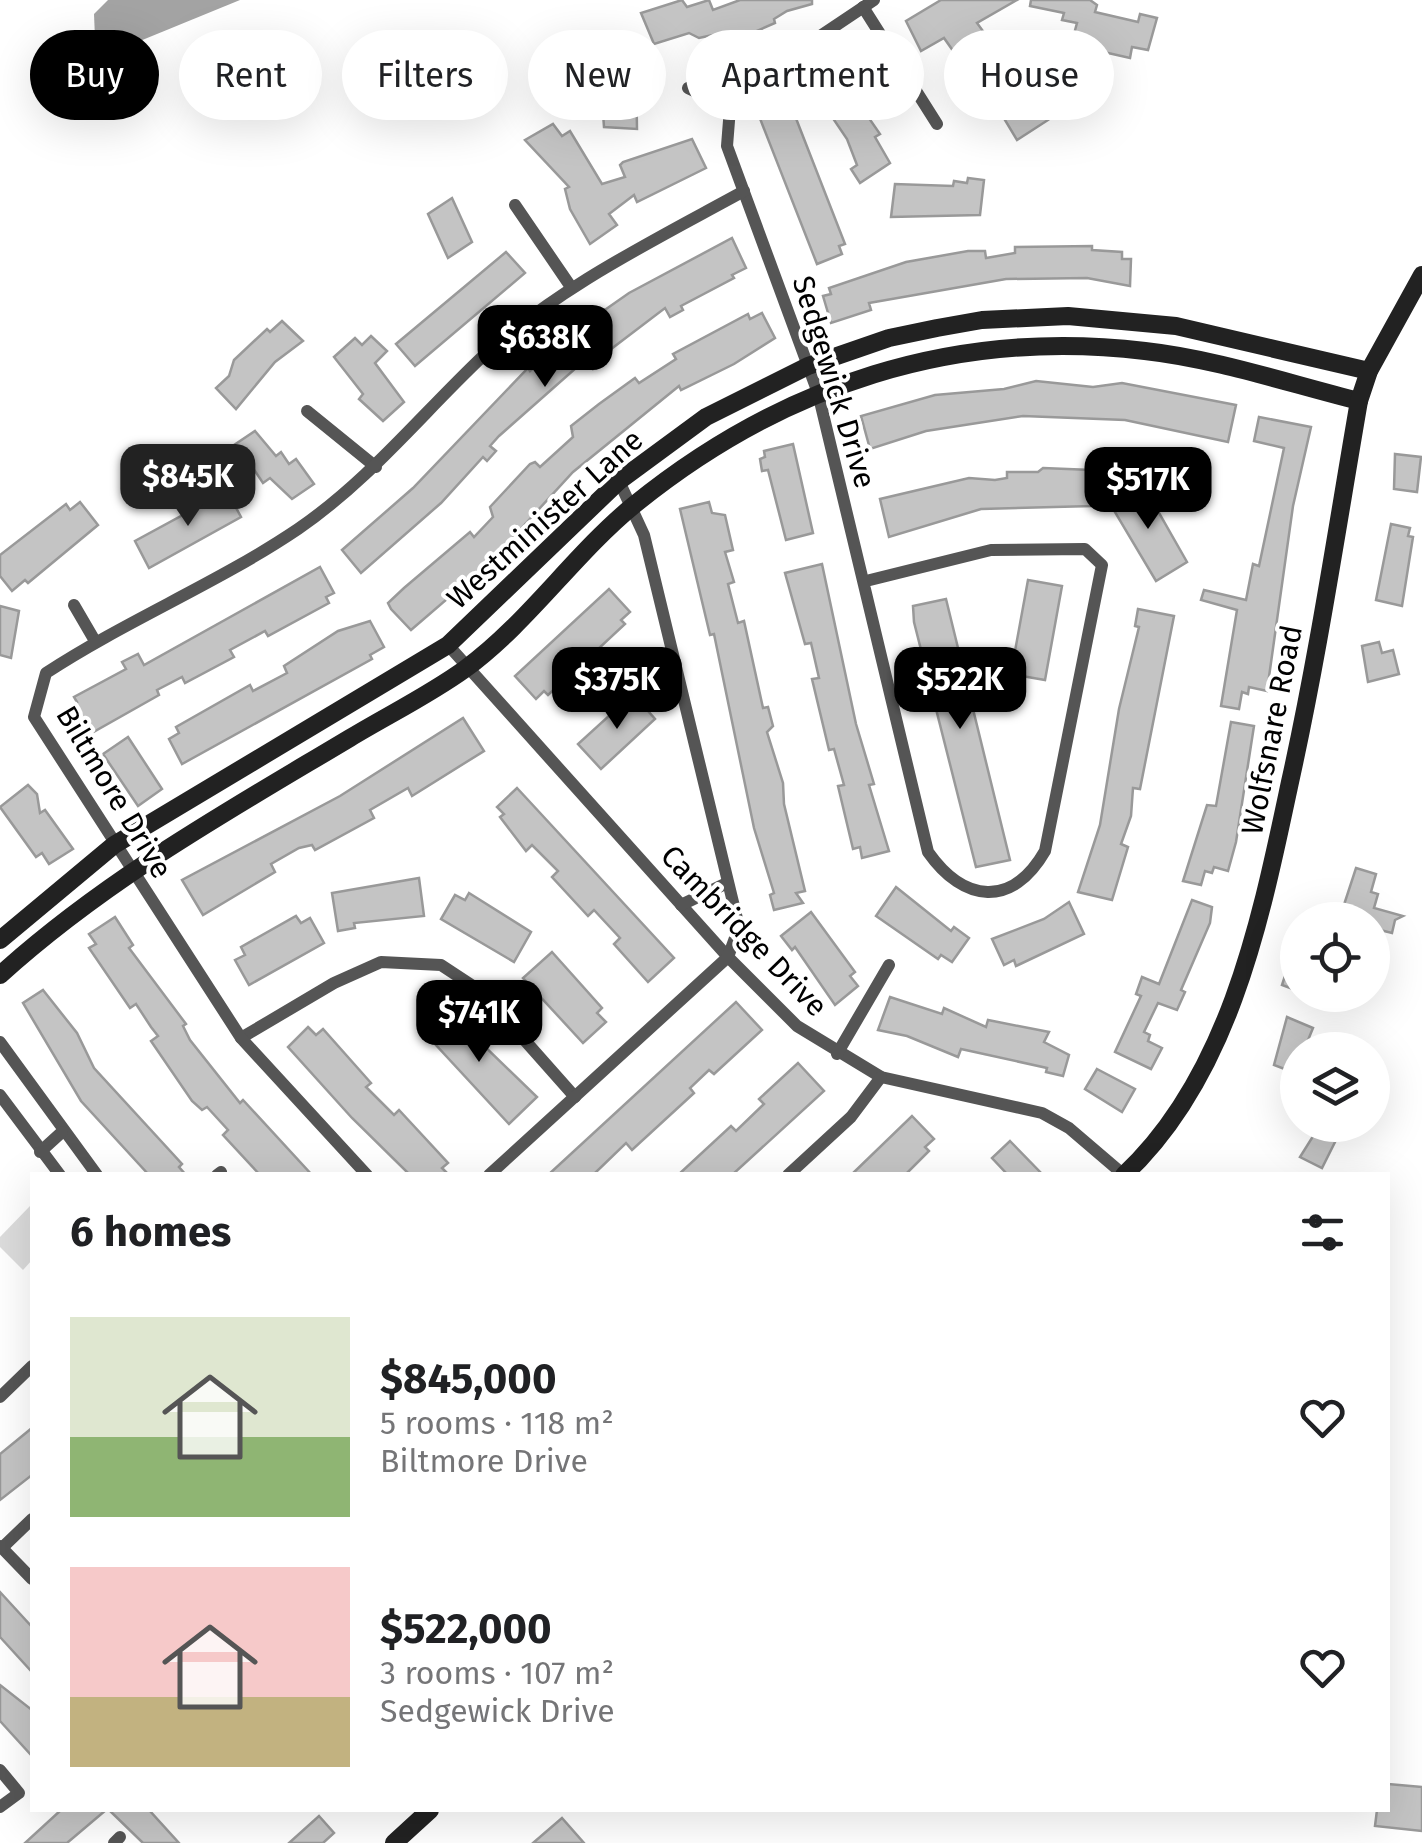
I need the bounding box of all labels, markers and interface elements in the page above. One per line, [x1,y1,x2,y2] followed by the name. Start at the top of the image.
[30,30,159,120] chip: Buy
[179,30,322,120] chip: Rent
[342,30,508,120] chip: Filters
[528,30,666,120] chip: New
[686,30,924,120] chip: Apartment
[944,30,1114,120] chip: House
[785,271,883,493] street label: Sedgewick Drive
[475,305,615,390] pin: $638K
[500,318,590,356] text: $638K
[440,422,650,616] street label: Westminister Lane
[118,444,258,529] pin: $845K
[1078,447,1218,532] pin: $517K
[142,457,234,495] text: $845K
[1107,460,1189,498] text: $517K
[1234,622,1310,838] street label: Wolfsnare Road
[547,647,687,732] pin: $375K
[890,647,1030,732] pin: $522K
[574,660,660,698] text: $375K
[916,660,1004,698] text: $522K
[48,699,180,885] street label: Biltmore Drive
[653,838,835,1024] street label: Cambridge Drive
[1280,902,1390,1142] map controls
[1280,902,1390,1012] button: locate
[409,980,549,1065] pin: $741K
[438,993,520,1031] text: $741K
[1280,1032,1390,1142] button: layers
[1295,1205,1350,1260] icon: filters
[70,1207,231,1257] text: 6 homes
[380,1354,556,1404] text: $845,000
[150,1357,270,1477] icon: home
[1295,1390,1350,1445] icon: heart
[380,1404,614,1442] text: 5 rooms · 118 m²
[380,1442,588,1480] text: Biltmore Drive
[380,1604,552,1654] text: $522,000
[150,1607,270,1727] icon: home
[1295,1640,1350,1695] icon: heart
[380,1654,614,1692] text: 3 rooms · 107 m²
[380,1692,615,1730] text: Sedgewick Drive

